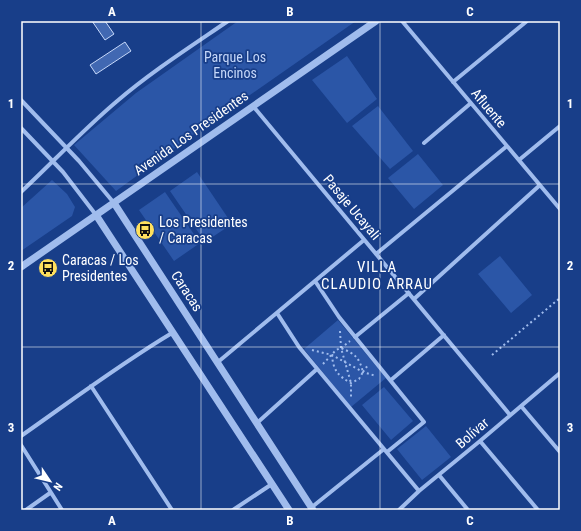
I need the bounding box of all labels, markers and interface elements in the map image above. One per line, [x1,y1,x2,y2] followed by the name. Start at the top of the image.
[108,4,116,19] text: A
[286,4,294,19] text: B
[466,4,474,19] text: C
[204,49,266,81] park label: Parque Los Encinos
[468,85,510,131] street label: Afluente
[131,88,251,178] street label: Avenida Los Presidentes
[8,96,14,111] text: 1
[567,96,573,111] text: 1
[320,171,384,243] street label: Pasaje Ucayali
[159,214,248,246] place label: Los Presidentes / Caracas
[134,219,156,241] bus stop icon: Los Presidentes / Caracas
[62,252,139,284] place label: Caracas / Los Presidentes
[37,257,59,279] bus stop icon: Caracas / Los Presidentes
[8,258,15,273] text: 2
[321,258,433,293] district label: VILLA CLAUDIO ARRAU
[567,258,574,273] text: 2
[168,268,206,314] street label: Caracas
[452,414,492,452] street label: Bolívar
[8,420,14,435] text: 3
[567,420,573,435] text: 3
[30,461,70,501] north arrow
[50,480,65,493] text: N
[108,513,116,528] text: A
[286,513,294,528] text: B
[466,513,474,528] text: C

